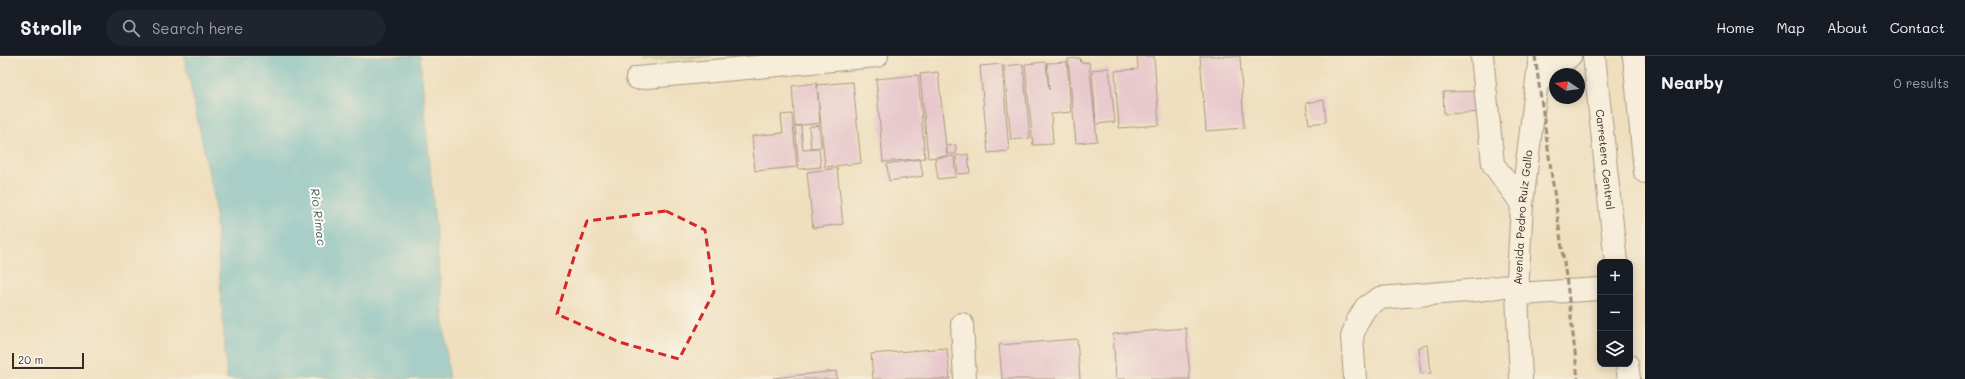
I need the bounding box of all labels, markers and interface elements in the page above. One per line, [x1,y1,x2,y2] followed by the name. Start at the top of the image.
[106,10,386,46] search box
[20,15,82,40] text: Strollr
[120,17,142,39] icon: search
[152,18,243,38] text: Search here
[1716,18,1754,37] text: Home
[1776,18,1805,37] text: Map
[1827,18,1868,37] text: About
[1890,18,1945,37] text: Contact
[1549,68,1585,104] north arrow
[1661,71,1723,93] text: Nearby
[1894,74,1949,91] text: 0 results
[1593,108,1618,210] street label: Carretera Central
[1510,149,1536,285] street label: Avenida Pedro Ruiz Gallo
[308,187,330,247] water label: Río Rímac
[1597,259,1633,367] map controls
[1597,259,1633,295] button: +
[1597,295,1633,331] button: −
[1597,331,1633,367] button: layers
[12,351,84,370] scale bar
[18,352,43,367] text: 20 m

